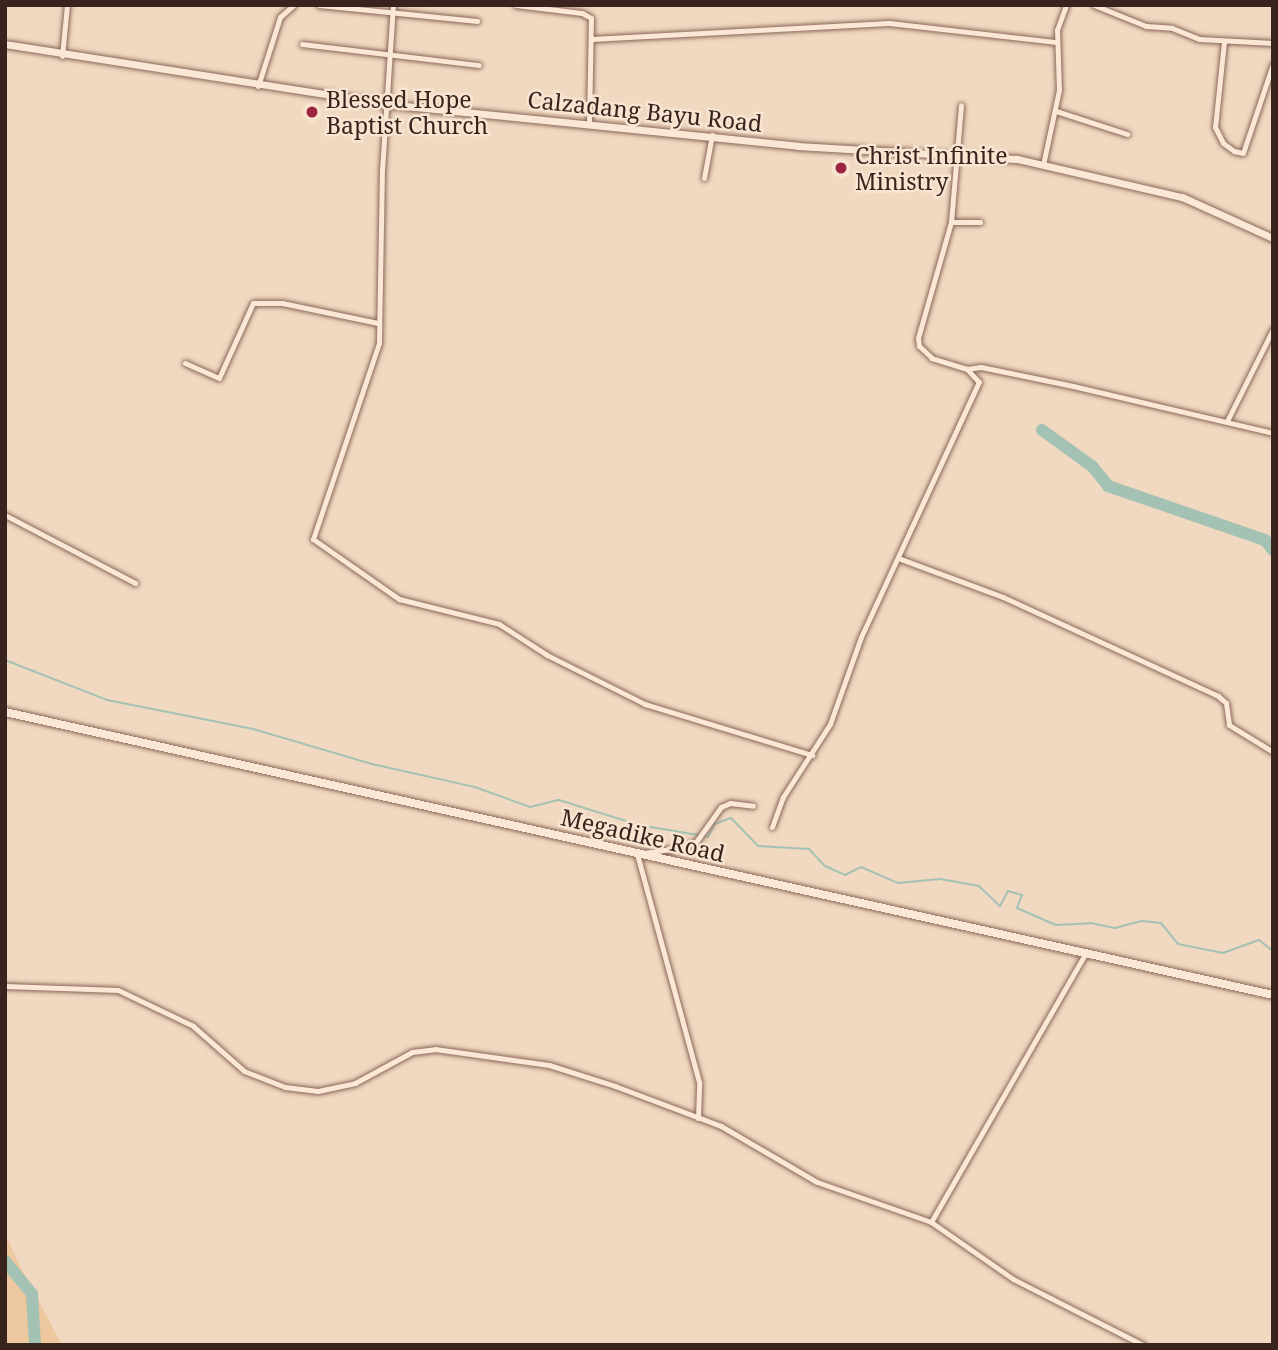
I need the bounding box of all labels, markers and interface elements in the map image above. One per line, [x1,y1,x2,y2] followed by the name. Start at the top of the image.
[326,85,488,139] place label: Blessed Hope Baptist Church
[526,85,764,137] street label: Calzadang Bayu Road
[304,104,320,120] marker: Blessed Hope Baptist Church
[855,141,1007,195] place label: Christ Infinite Ministry
[833,160,849,176] marker: Christ Infinite Ministry
[558,803,728,867] street label: Megadike Road

